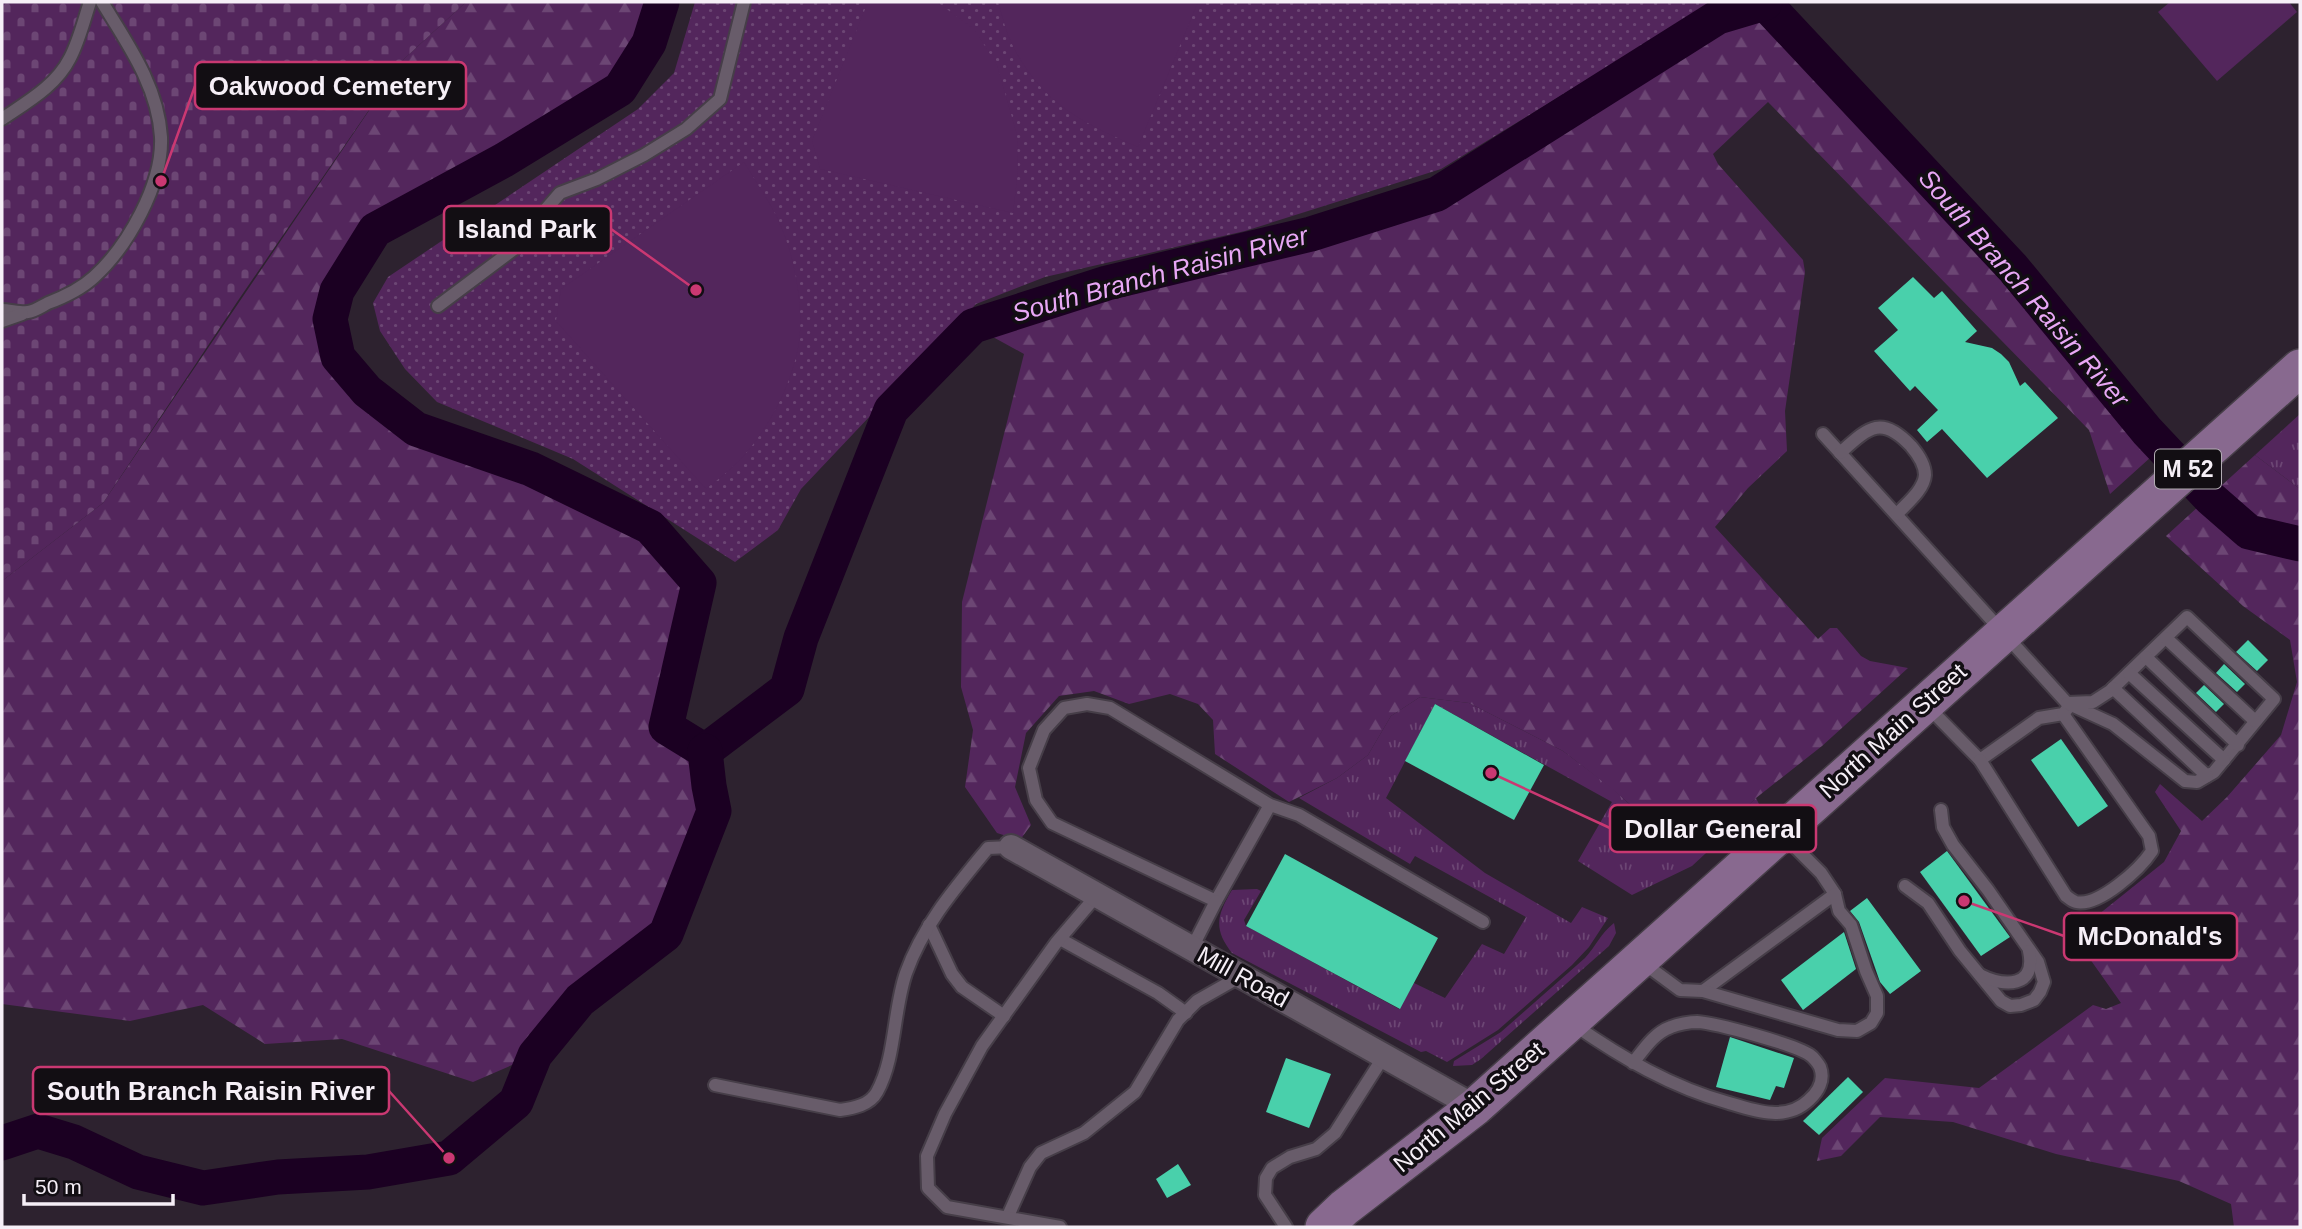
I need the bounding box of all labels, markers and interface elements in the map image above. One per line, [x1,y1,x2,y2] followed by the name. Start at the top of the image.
[195,62,466,109] callout: Oakwood Cemetery
[209,71,452,101] text: Oakwood Cemetery
[1913,163,2136,414] water label: South Branch Raisin River
[444,206,611,253] callout: Island Park
[458,214,597,244] text: Island Park
[1009,220,1312,328] water label: South Branch Raisin River
[2155,449,2221,489] road number: M 52
[1814,657,1972,804] street label: North Main Street
[1610,805,1816,852] callout: Dollar General
[1624,814,1802,844] text: Dollar General
[2064,913,2237,960] callout: McDonald's
[2078,921,2222,951] text: McDonald's
[1193,941,1294,1013] street label: Mill Road
[1388,1036,1550,1177] street label: North Main Street
[33,1067,389,1114] callout: South Branch Raisin River
[47,1076,375,1106] text: South Branch Raisin River
[24,1162,173,1206] scale bar
[35,1175,82,1198] text: 50 m

